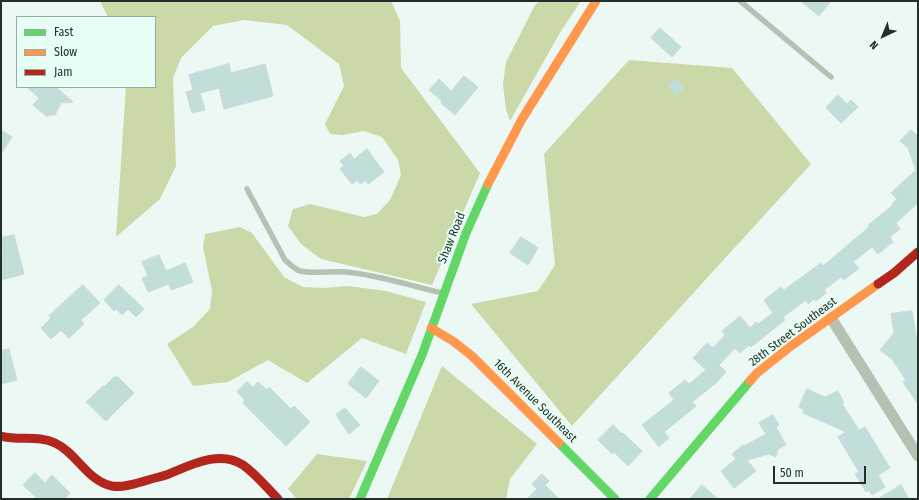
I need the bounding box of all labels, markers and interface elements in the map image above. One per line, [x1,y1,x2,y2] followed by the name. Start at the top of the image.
[16,16,156,88] legend
[863,16,903,56] north arrow
[54,25,73,39] text: Fast
[867,38,881,52] text: N
[54,45,77,59] text: Slow
[54,65,72,79] text: Jam
[435,210,469,266] street label: Shaw Road
[746,294,840,370] street label: 28th Street Southeast
[490,356,580,446] street label: 16th Avenue Southeast
[775,458,868,484] scale bar
[780,466,804,480] text: 50 m

